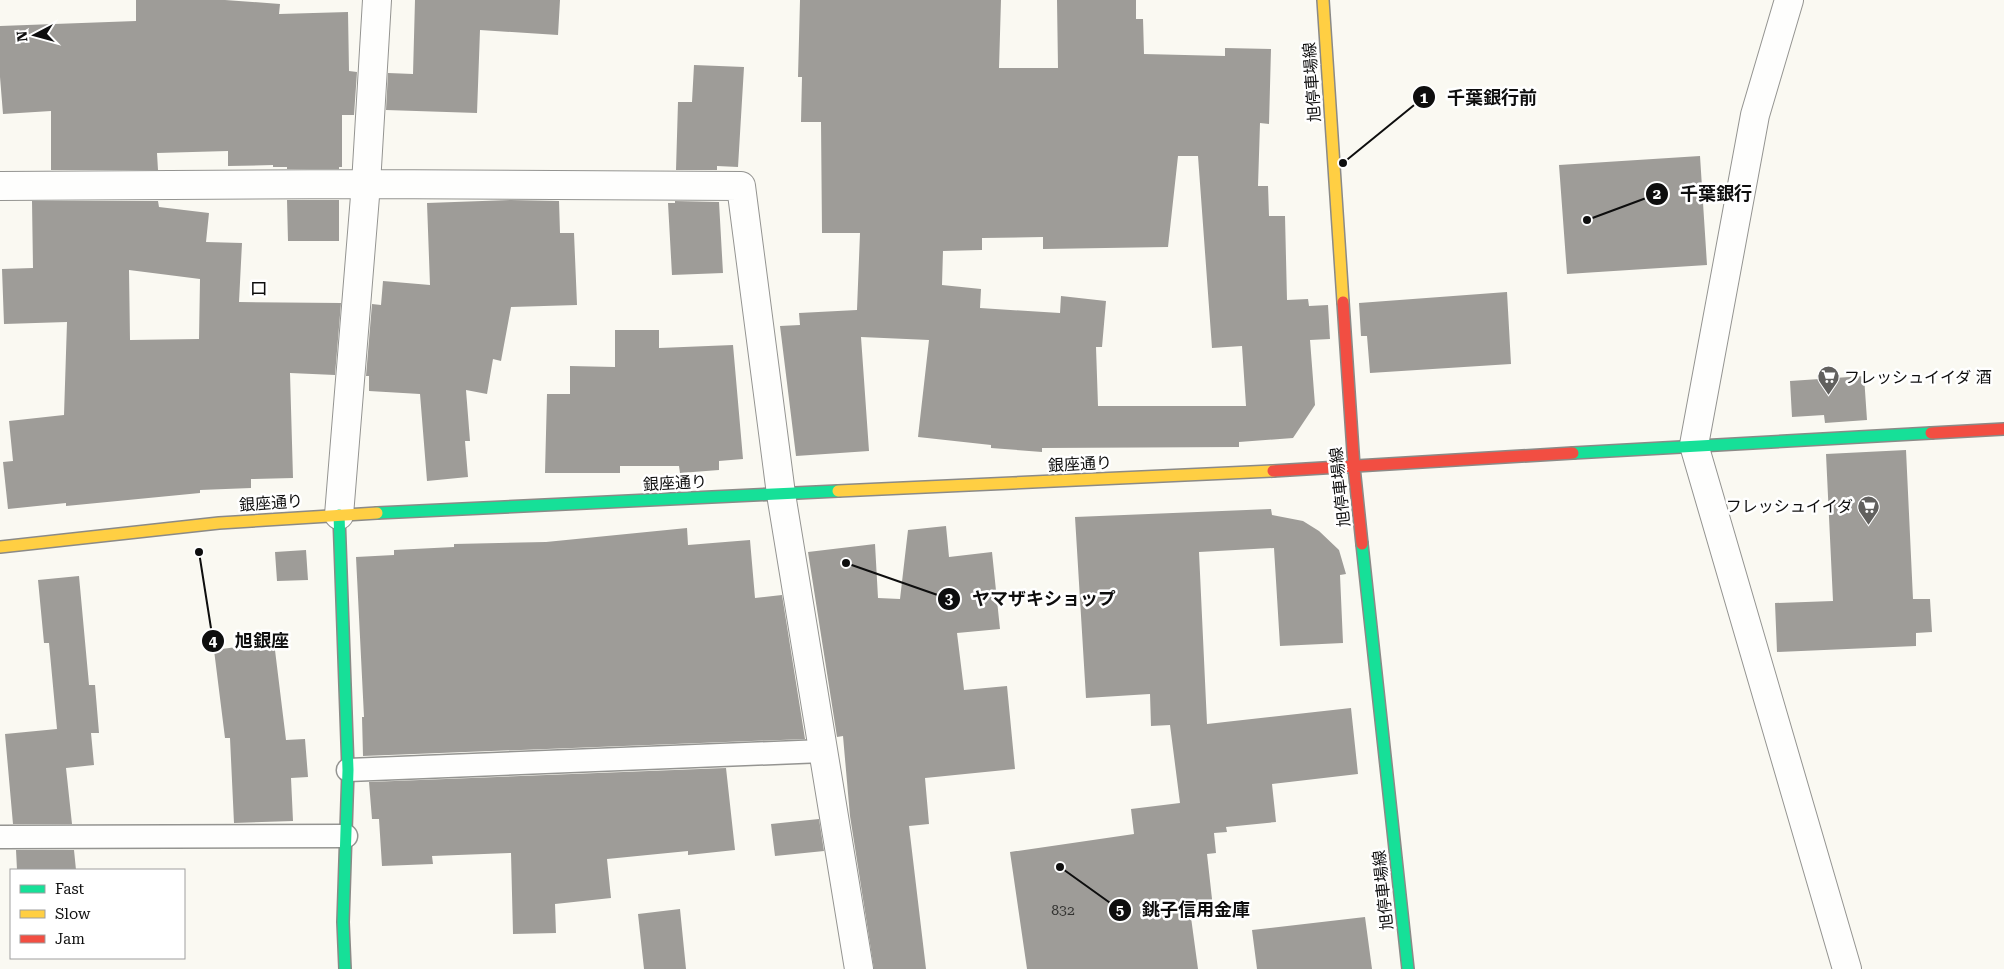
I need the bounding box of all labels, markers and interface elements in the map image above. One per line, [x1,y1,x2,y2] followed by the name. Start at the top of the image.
[10,10,60,60] north arrow
[14,30,31,43] text: N
[1300,41,1324,123] street label: 旭停車場線
[1412,81,1547,114] callout: 千葉銀行前
[1447,87,1537,108] text: 千葉銀行前
[1420,89,1429,107] text: 1
[1645,177,1762,210] callout: 千葉銀行
[1680,183,1752,204] text: 千葉銀行
[1653,185,1661,203] text: 2
[249,277,269,300] district label: ロ
[1816,365,1840,396] supermarket icon: フレッシュイイダ 酒
[1844,368,1991,387] place label: フレッシュイイダ 酒
[1326,446,1354,528] street label: 旭停車場線
[1048,453,1112,475] street label: 銀座通り
[643,472,707,494] street label: 銀座通り
[238,491,304,515] street label: 銀座通り
[1857,494,1881,525] supermarket icon: フレッシュイイダ
[1726,497,1853,516] place label: フレッシュイイダ
[937,582,1126,615] callout: ヤマザキショップ
[972,588,1116,609] text: ヤマザキショップ
[945,590,954,608] text: 3
[200,624,299,657] callout: 旭銀座
[235,630,289,651] text: 旭銀座
[209,632,218,650] text: 4
[1369,849,1397,931] street label: 旭停車場線
[10,869,185,959] legend
[55,880,85,898] text: Fast
[1107,894,1260,927] callout: 銚子信用金庫
[1141,899,1250,920] text: 銚子信用金庫
[1116,901,1124,919] text: 5
[1051,902,1075,918] house number: 832
[55,905,91,923] text: Slow
[55,930,85,948] text: Jam

